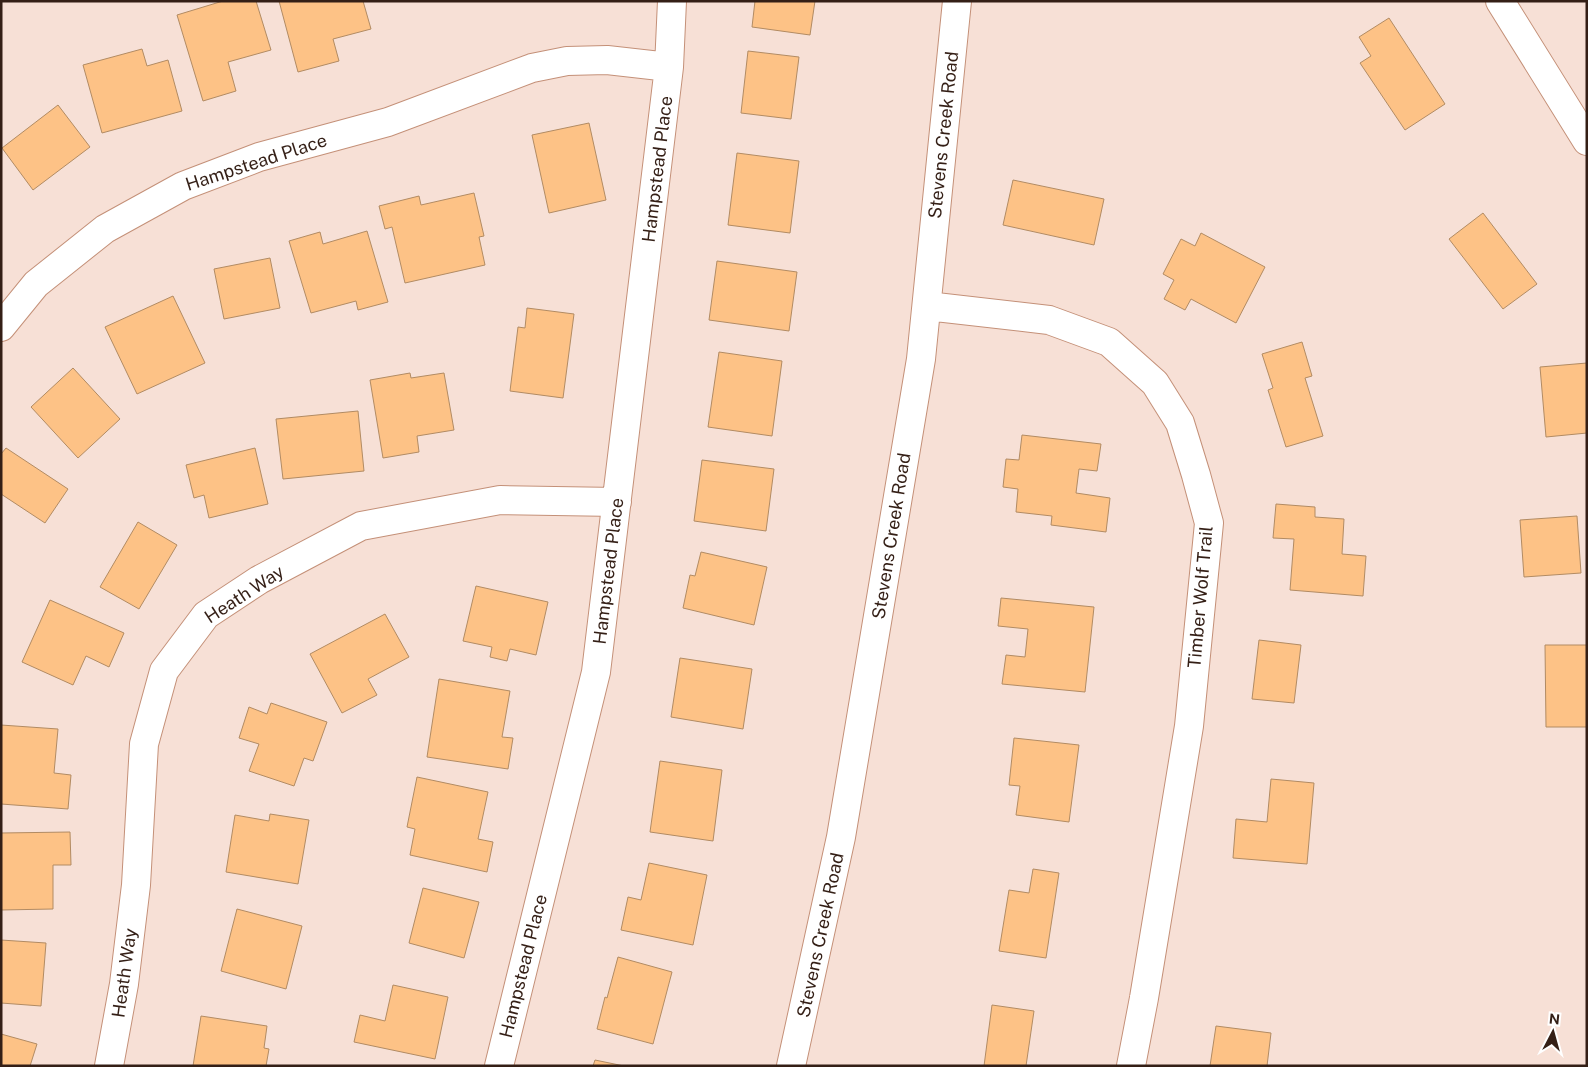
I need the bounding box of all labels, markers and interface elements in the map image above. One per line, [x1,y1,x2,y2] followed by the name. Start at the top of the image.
[924,50,962,220] street label: Stevens Creek Road
[638,95,676,243] street label: Hampstead Place
[183,129,329,195] street label: Hampstead Place
[867,451,915,621] street label: Stevens Creek Road
[589,497,627,645] street label: Hampstead Place
[1183,525,1217,669] street label: Timber Wolf Trail
[200,560,288,627] street label: Heath Way
[792,851,848,1019] street label: Stevens Creek Road
[495,892,551,1040] street label: Hampstead Place
[107,926,141,1019] street label: Heath Way
[1528,1007,1578,1057] north arrow
[1548,1011,1561,1028] text: N

